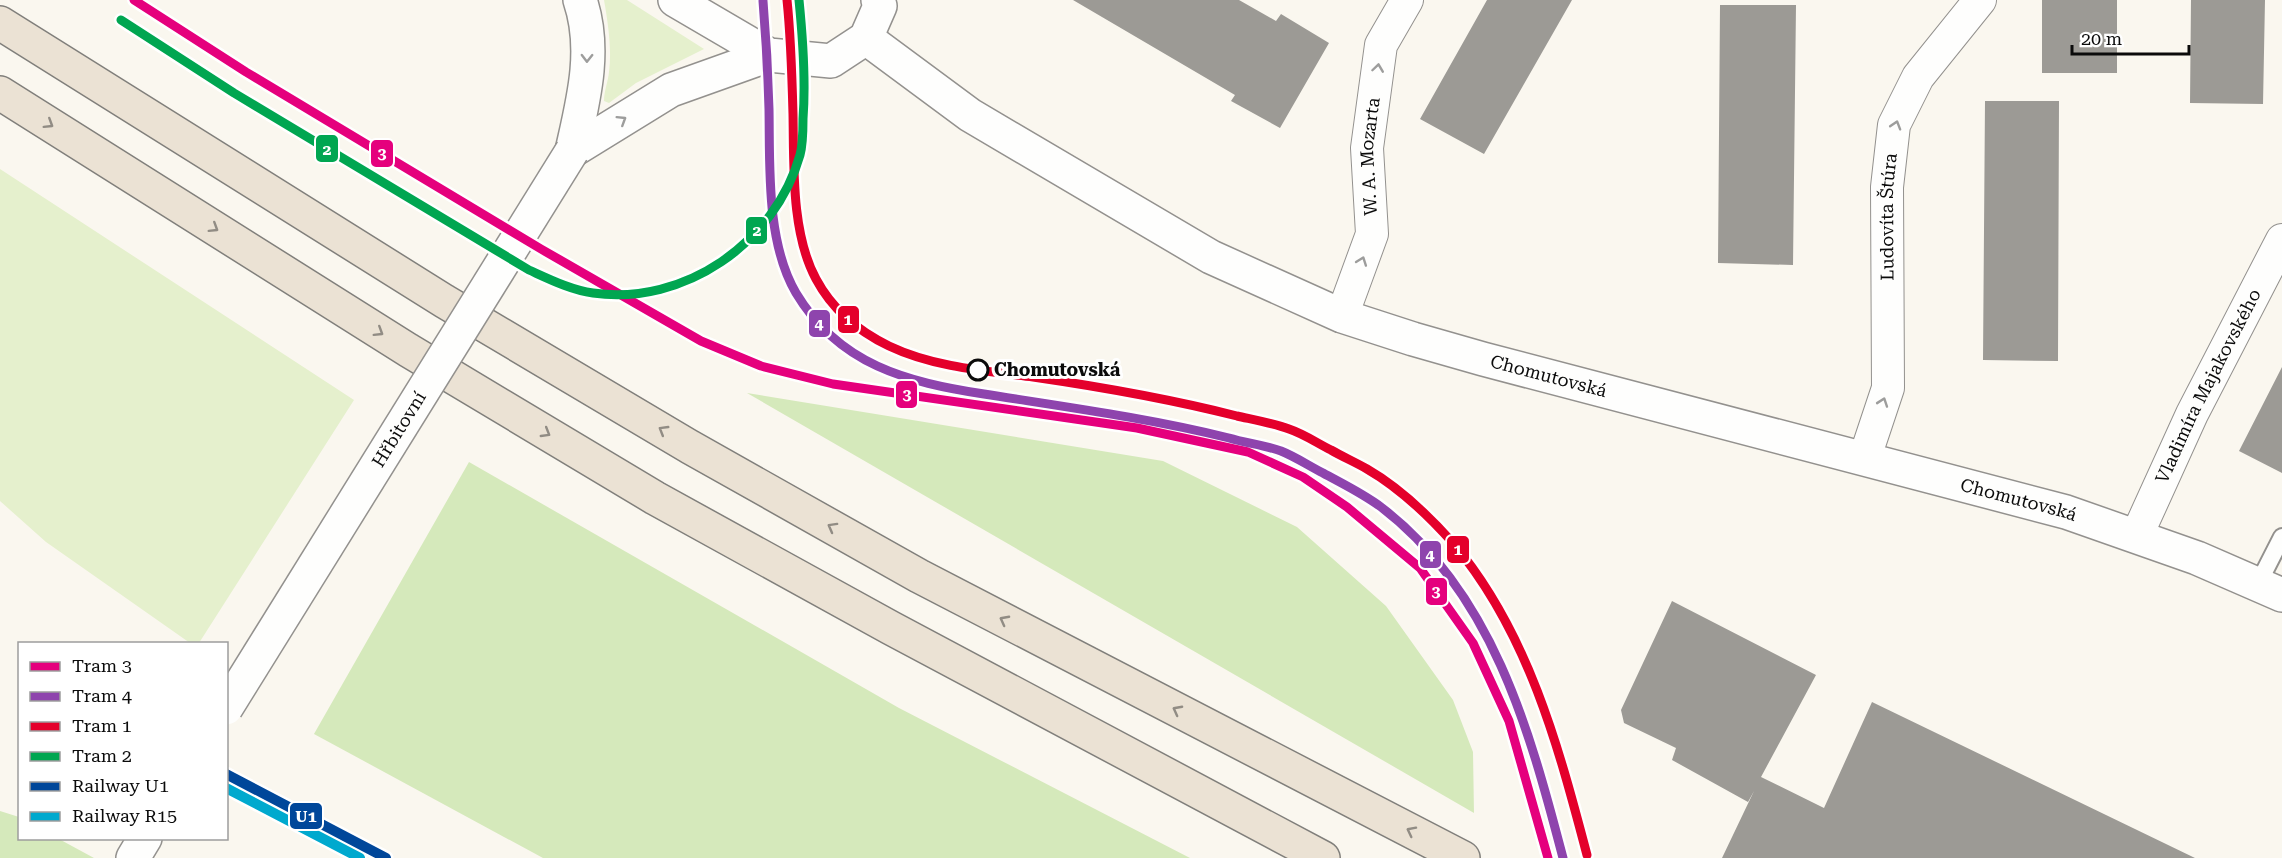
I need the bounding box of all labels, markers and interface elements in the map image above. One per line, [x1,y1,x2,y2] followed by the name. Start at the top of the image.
[2072,18,2189,56] scale bar
[2081,28,2122,49] text: 20 m
[581,53,593,62] one-way arrow
[1371,64,1383,73] one-way arrow
[1356,96,1384,216] street label: W. A. Mozarta
[43,116,54,127] one-way arrow
[616,116,626,128] one-way arrow
[1889,120,1901,130] one-way arrow
[315,134,339,163] line badge: 2
[370,139,394,168] line badge: 3
[323,140,332,159] text: 2
[378,144,387,163] text: 3
[1876,152,1901,281] street label: Ludovíta Štúra
[745,216,768,245] line badge: 2
[208,220,219,231] one-way arrow
[753,221,762,240] text: 2
[1355,256,1368,266] one-way arrow
[2151,285,2265,487] street label: Vladimíra Majakovského
[837,305,860,334] line badge: 1
[808,309,831,338] line badge: 4
[844,310,853,329] text: 1
[815,314,824,333] text: 4
[373,324,384,335] one-way arrow
[1488,350,1609,401] street label: Chomutovská
[967,359,989,381] marker: Chomutovská
[994,359,1121,380] place label: Chomutovská
[895,380,918,409] line badge: 3
[903,385,912,404] text: 3
[367,387,430,471] street label: Hřbitovní
[1876,397,1889,408] one-way arrow
[540,425,550,437] one-way arrow
[659,426,669,438] one-way arrow
[1958,474,2080,525] street label: Chomutovská
[828,523,839,534] one-way arrow
[1446,535,1470,564] line badge: 1
[1419,540,1442,569] line badge: 4
[1454,540,1463,559] text: 1
[1426,545,1435,564] text: 4
[1425,577,1448,606] line badge: 3
[1432,582,1441,601] text: 3
[999,616,1010,627] one-way arrow
[18,642,228,840] legend
[72,655,132,676] text: Tram 3
[72,685,132,706] text: Tram 4
[1172,706,1183,717] one-way arrow
[72,715,132,736] text: Tram 1
[72,745,132,766] text: Tram 2
[72,775,169,796] text: Railway U1
[289,802,323,830] line badge: U1
[72,805,177,826] text: Railway R15
[295,807,317,826] text: U1
[1406,827,1417,838] one-way arrow

